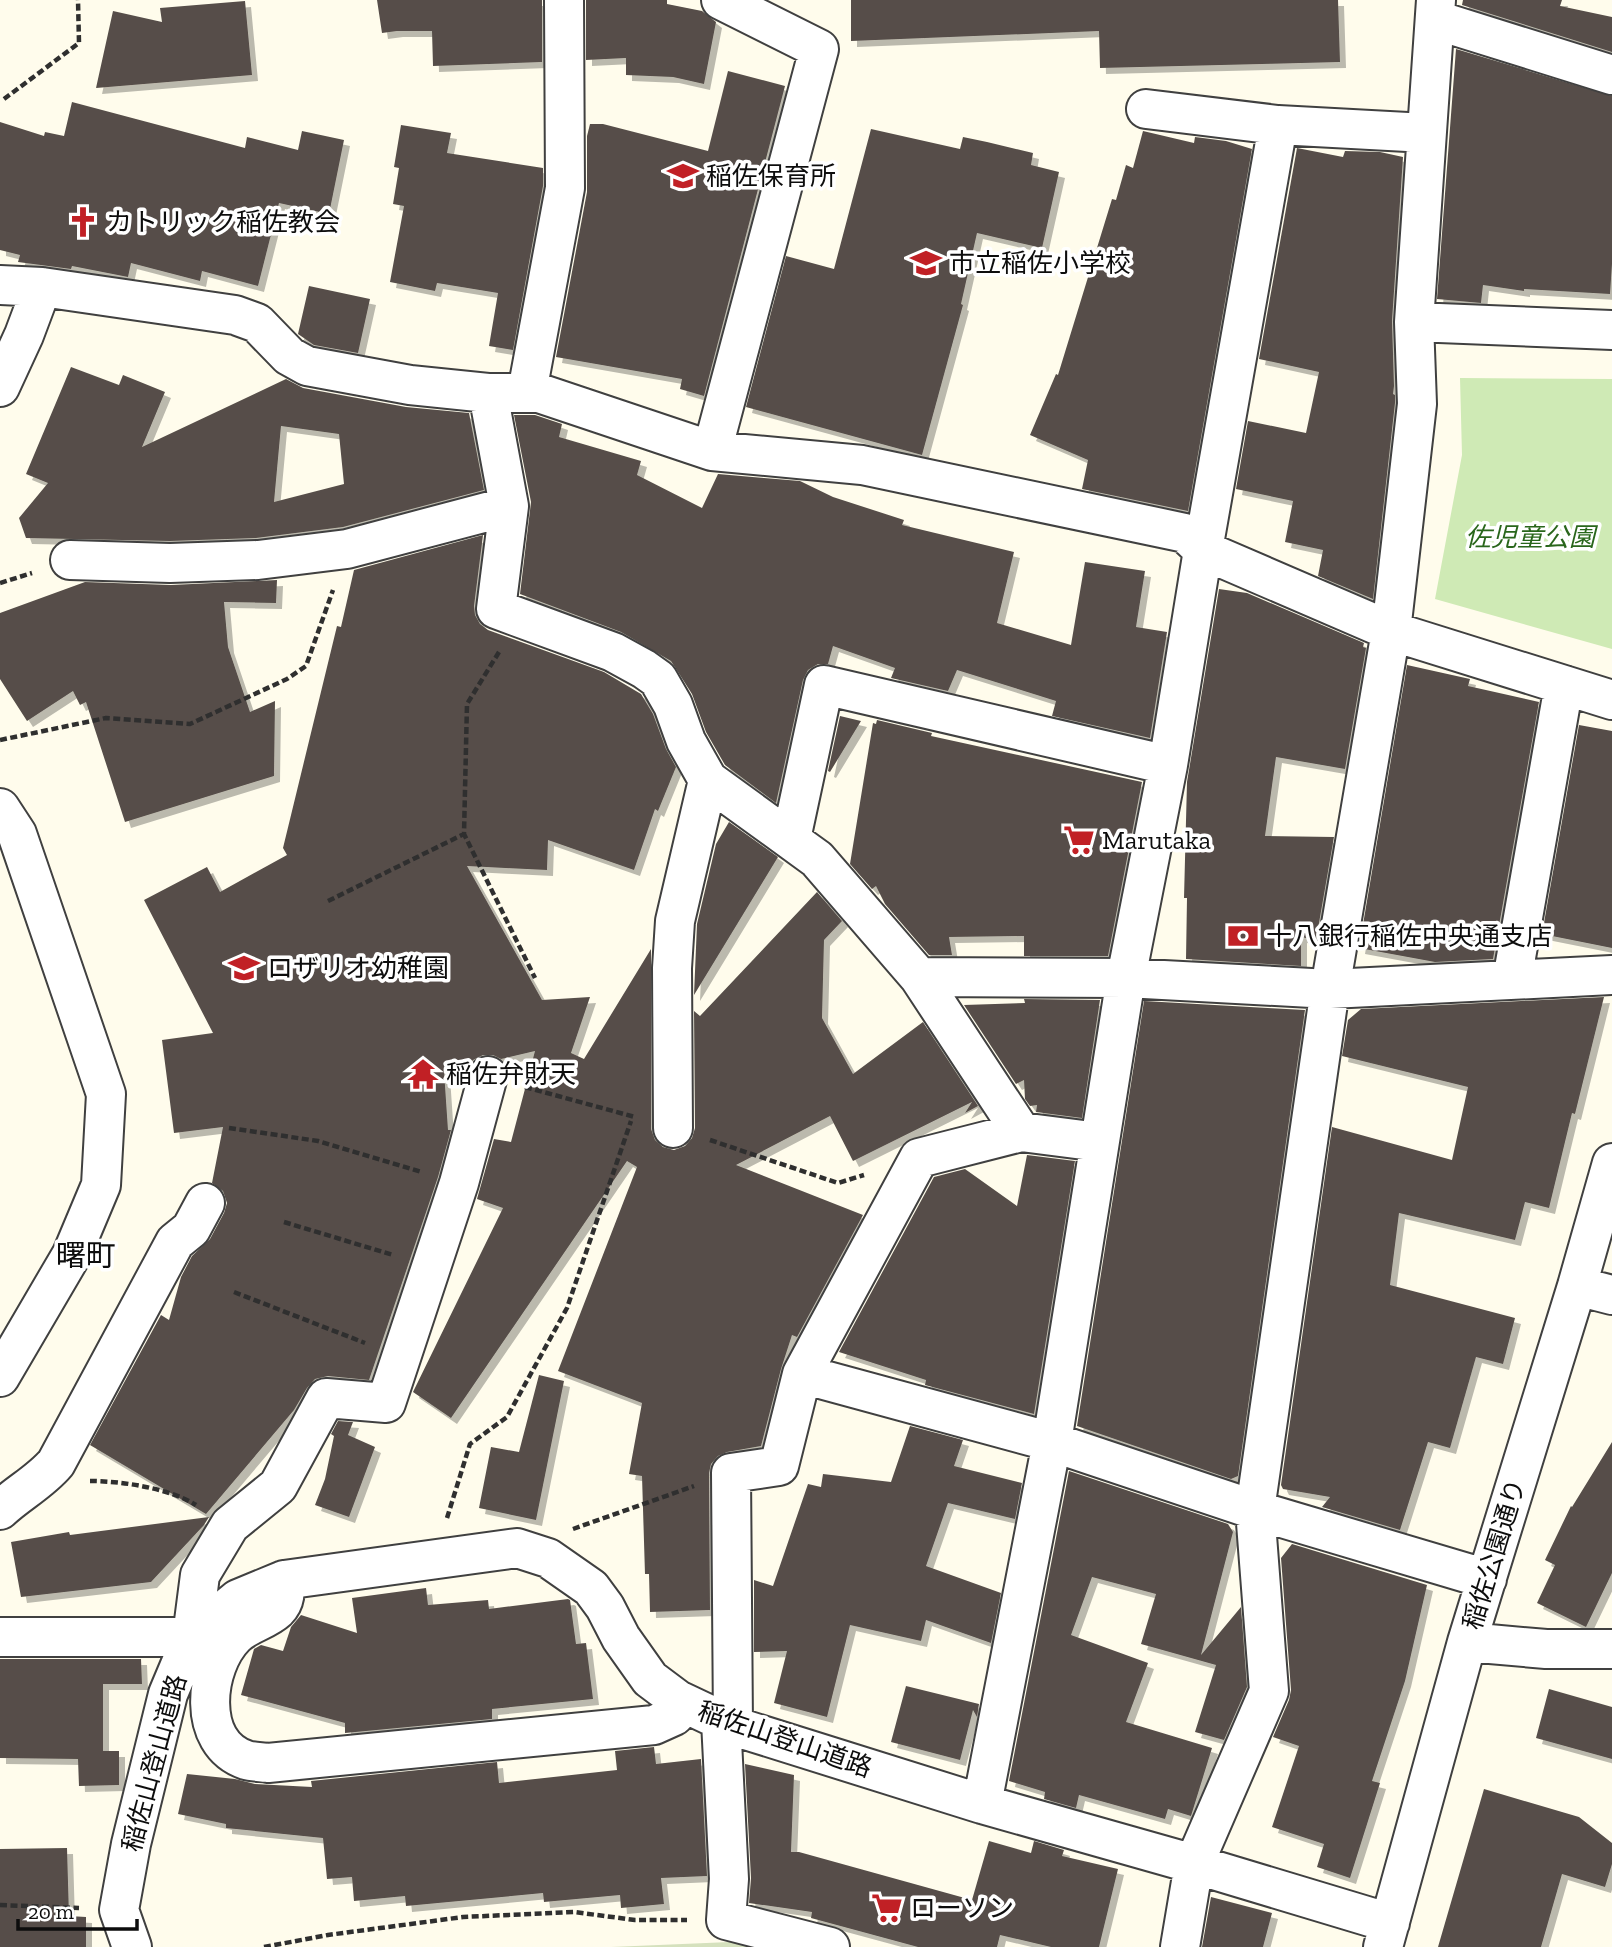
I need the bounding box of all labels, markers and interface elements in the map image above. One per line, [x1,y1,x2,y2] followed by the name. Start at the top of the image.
[666,159,700,193] school or university icon: 稲佐保育所
[706,160,836,192] place label: 稲佐保育所
[66,205,100,239] church icon: カトリック稲佐教会
[106,206,340,238] place label: カトリック稲佐教会
[909,246,943,280] school or university icon: 市立稲佐小学校
[949,247,1131,279] place label: 市立稲佐小学校
[1465,521,1599,553] park label: 佐児童公園
[1062,823,1096,857] supermarket icon: Marutaka
[1102,824,1211,856] place label: Marutaka
[1226,919,1260,953] bank icon: 十八銀行稲佐中央通支店
[1266,920,1552,952] place label: 十八銀行稲佐中央通支店
[227,951,261,985] school or university icon: ロザリオ幼稚園
[267,952,449,984] place label: ロザリオ幼稚園
[406,1057,440,1091] temple icon: 稲佐弁財天
[446,1058,576,1090] place label: 稲佐弁財天
[56,1238,116,1274] district label: 曙町
[1456,1475,1532,1633] street label: 稲佐公園通り
[115,1671,193,1855] street label: 稲佐山登山道路
[694,1694,876,1784] street label: 稲佐山登山道路
[18,1888,136,1932] scale bar
[870,1891,904,1925] supermarket icon: ローソン
[910,1892,1014,1924] place label: ローソン
[28,1899,74,1924] text: 20 m

